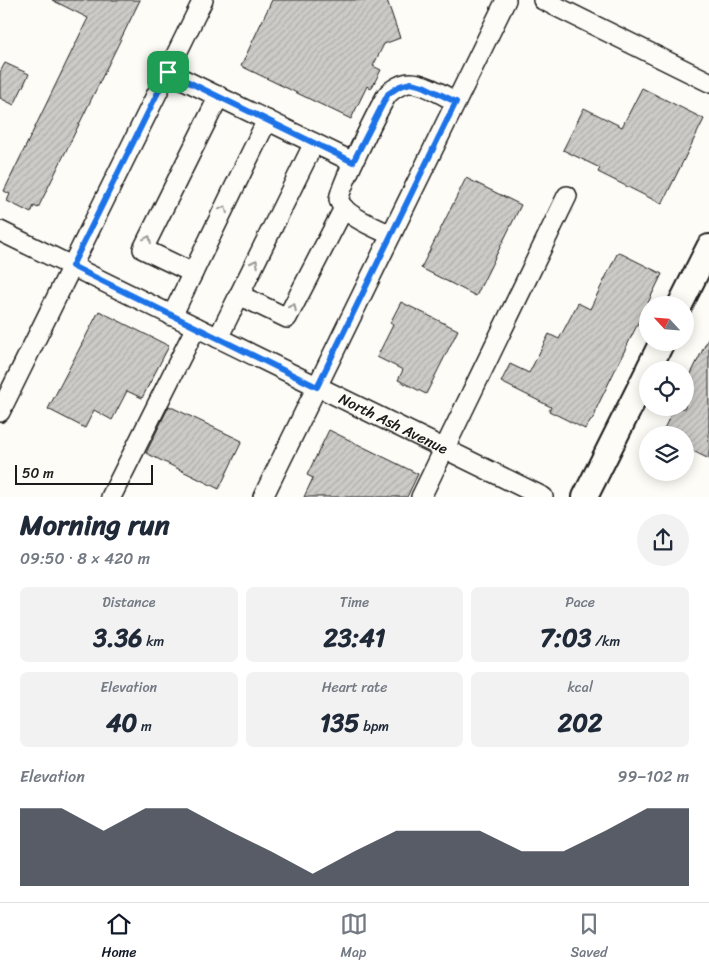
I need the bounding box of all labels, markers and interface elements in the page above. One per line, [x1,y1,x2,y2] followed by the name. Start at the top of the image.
[147,51,189,93] pin
[154,58,182,86] icon: arrive
[218,205,228,214] one-way arrow
[142,235,152,244] one-way arrow
[249,259,259,268] one-way arrow
[639,296,694,351] north arrow
[639,296,694,481] map controls
[287,303,297,312] one-way arrow
[639,361,694,416] button: locate
[334,386,452,462] street label: North Ash Avenue
[639,426,694,481] button: layers
[22,461,54,486] text: 50 m
[15,462,152,485] scale bar
[20,500,170,549] text: Morning run
[637,514,689,566] button: share
[20,544,150,573] text: 09:50 · 8 × 420 m
[102,590,155,615] text: Distance
[340,590,369,615] text: Time
[565,590,595,615] text: Pace
[93,615,143,660] text: 3.36
[323,615,386,660] text: 23:41
[540,615,591,660] text: 7:03
[143,629,164,654] text: km
[591,629,620,654] text: /km
[100,675,157,700] text: Elevation
[322,675,387,700] text: Heart rate
[567,675,593,700] text: kcal
[106,700,137,745] text: 40
[320,700,360,745] text: 135
[558,700,602,745] text: 202
[137,714,152,739] text: m
[360,714,389,739] text: bpm
[20,762,85,791] text: Elevation
[618,762,689,791] text: 99–102 m
[102,910,137,965] tab: Home
[340,910,368,965] tab: Map
[571,910,607,965] tab: Saved

